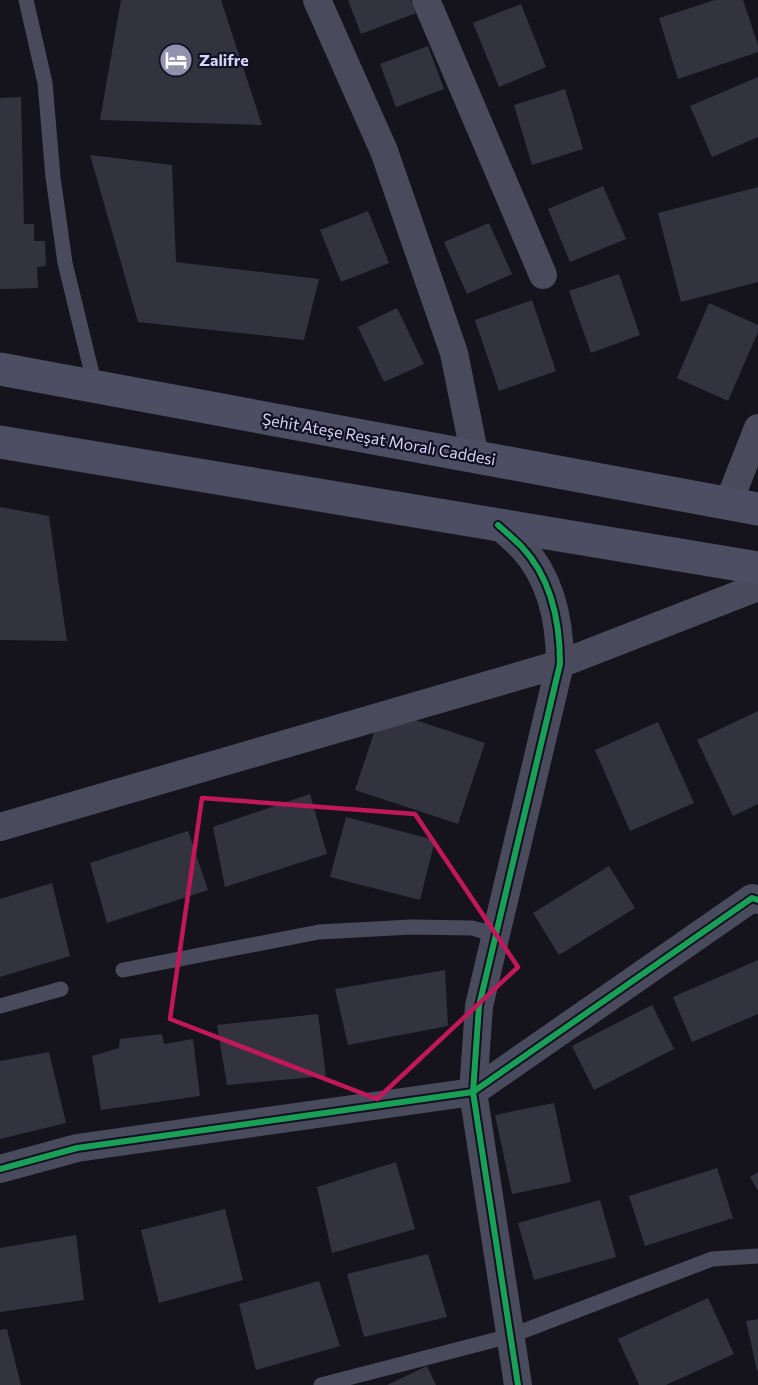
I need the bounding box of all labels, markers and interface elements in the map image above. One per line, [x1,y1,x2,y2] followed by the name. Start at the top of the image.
[158,42,194,78] hotel icon: Zalifre
[199,50,249,69] place label: Zalifre
[261,409,497,468] street label: Şehit Ateşe Reşat Moralı Caddesi

